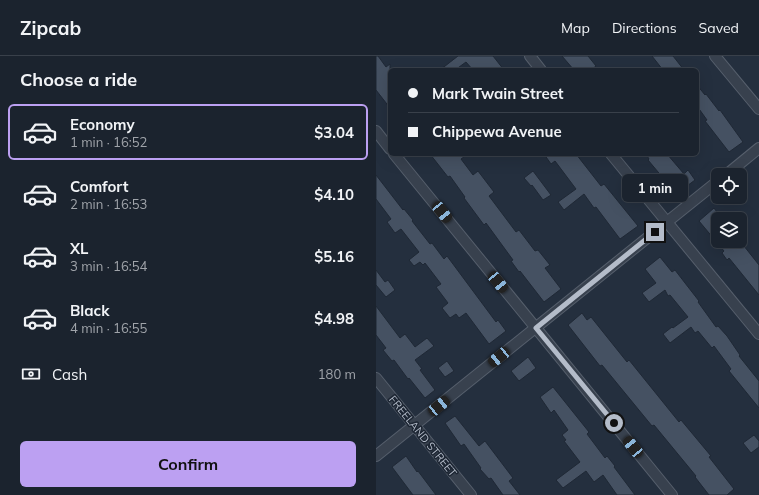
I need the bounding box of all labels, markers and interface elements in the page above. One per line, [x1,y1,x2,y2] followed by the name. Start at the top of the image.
[20,16,81,40] text: Zipcab
[561,19,590,37] text: Map
[612,19,677,37] text: Directions
[699,19,739,37] text: Saved
[20,68,137,91] text: Choose a ride
[432,84,564,103] text: Mark Twain Street
[22,114,58,150] icon: car
[70,115,135,134] text: Economy
[432,122,562,141] text: Chippewa Avenue
[314,123,354,142] text: $3.04
[70,134,147,150] text: 1 min · 16:52
[711,168,747,248] map controls
[711,168,747,204] button: locate
[622,174,688,202] callout: 1 min
[22,176,58,212] icon: car
[70,177,128,196] text: Comfort
[638,180,672,196] text: 1 min
[314,185,354,204] text: $4.10
[70,196,147,212] text: 2 min · 16:53
[430,199,454,225] car
[711,212,747,248] button: layers
[646,223,664,241] route end
[22,238,58,274] icon: car
[70,239,88,258] text: XL
[314,247,354,266] text: $5.16
[70,258,147,274] text: 3 min · 16:54
[486,269,510,295] car
[22,300,58,336] icon: car
[70,301,109,320] text: Black
[314,309,354,328] text: $4.98
[70,320,147,336] text: 4 min · 16:55
[486,345,512,369] car
[20,363,42,385] icon: cash
[52,365,87,384] text: Cash
[318,366,356,382] text: 180 m
[386,393,460,480] street label: FREELAND STREET
[426,394,452,418] car
[605,414,623,432] route start
[621,434,645,460] car
[20,441,356,487] button: Confirm

